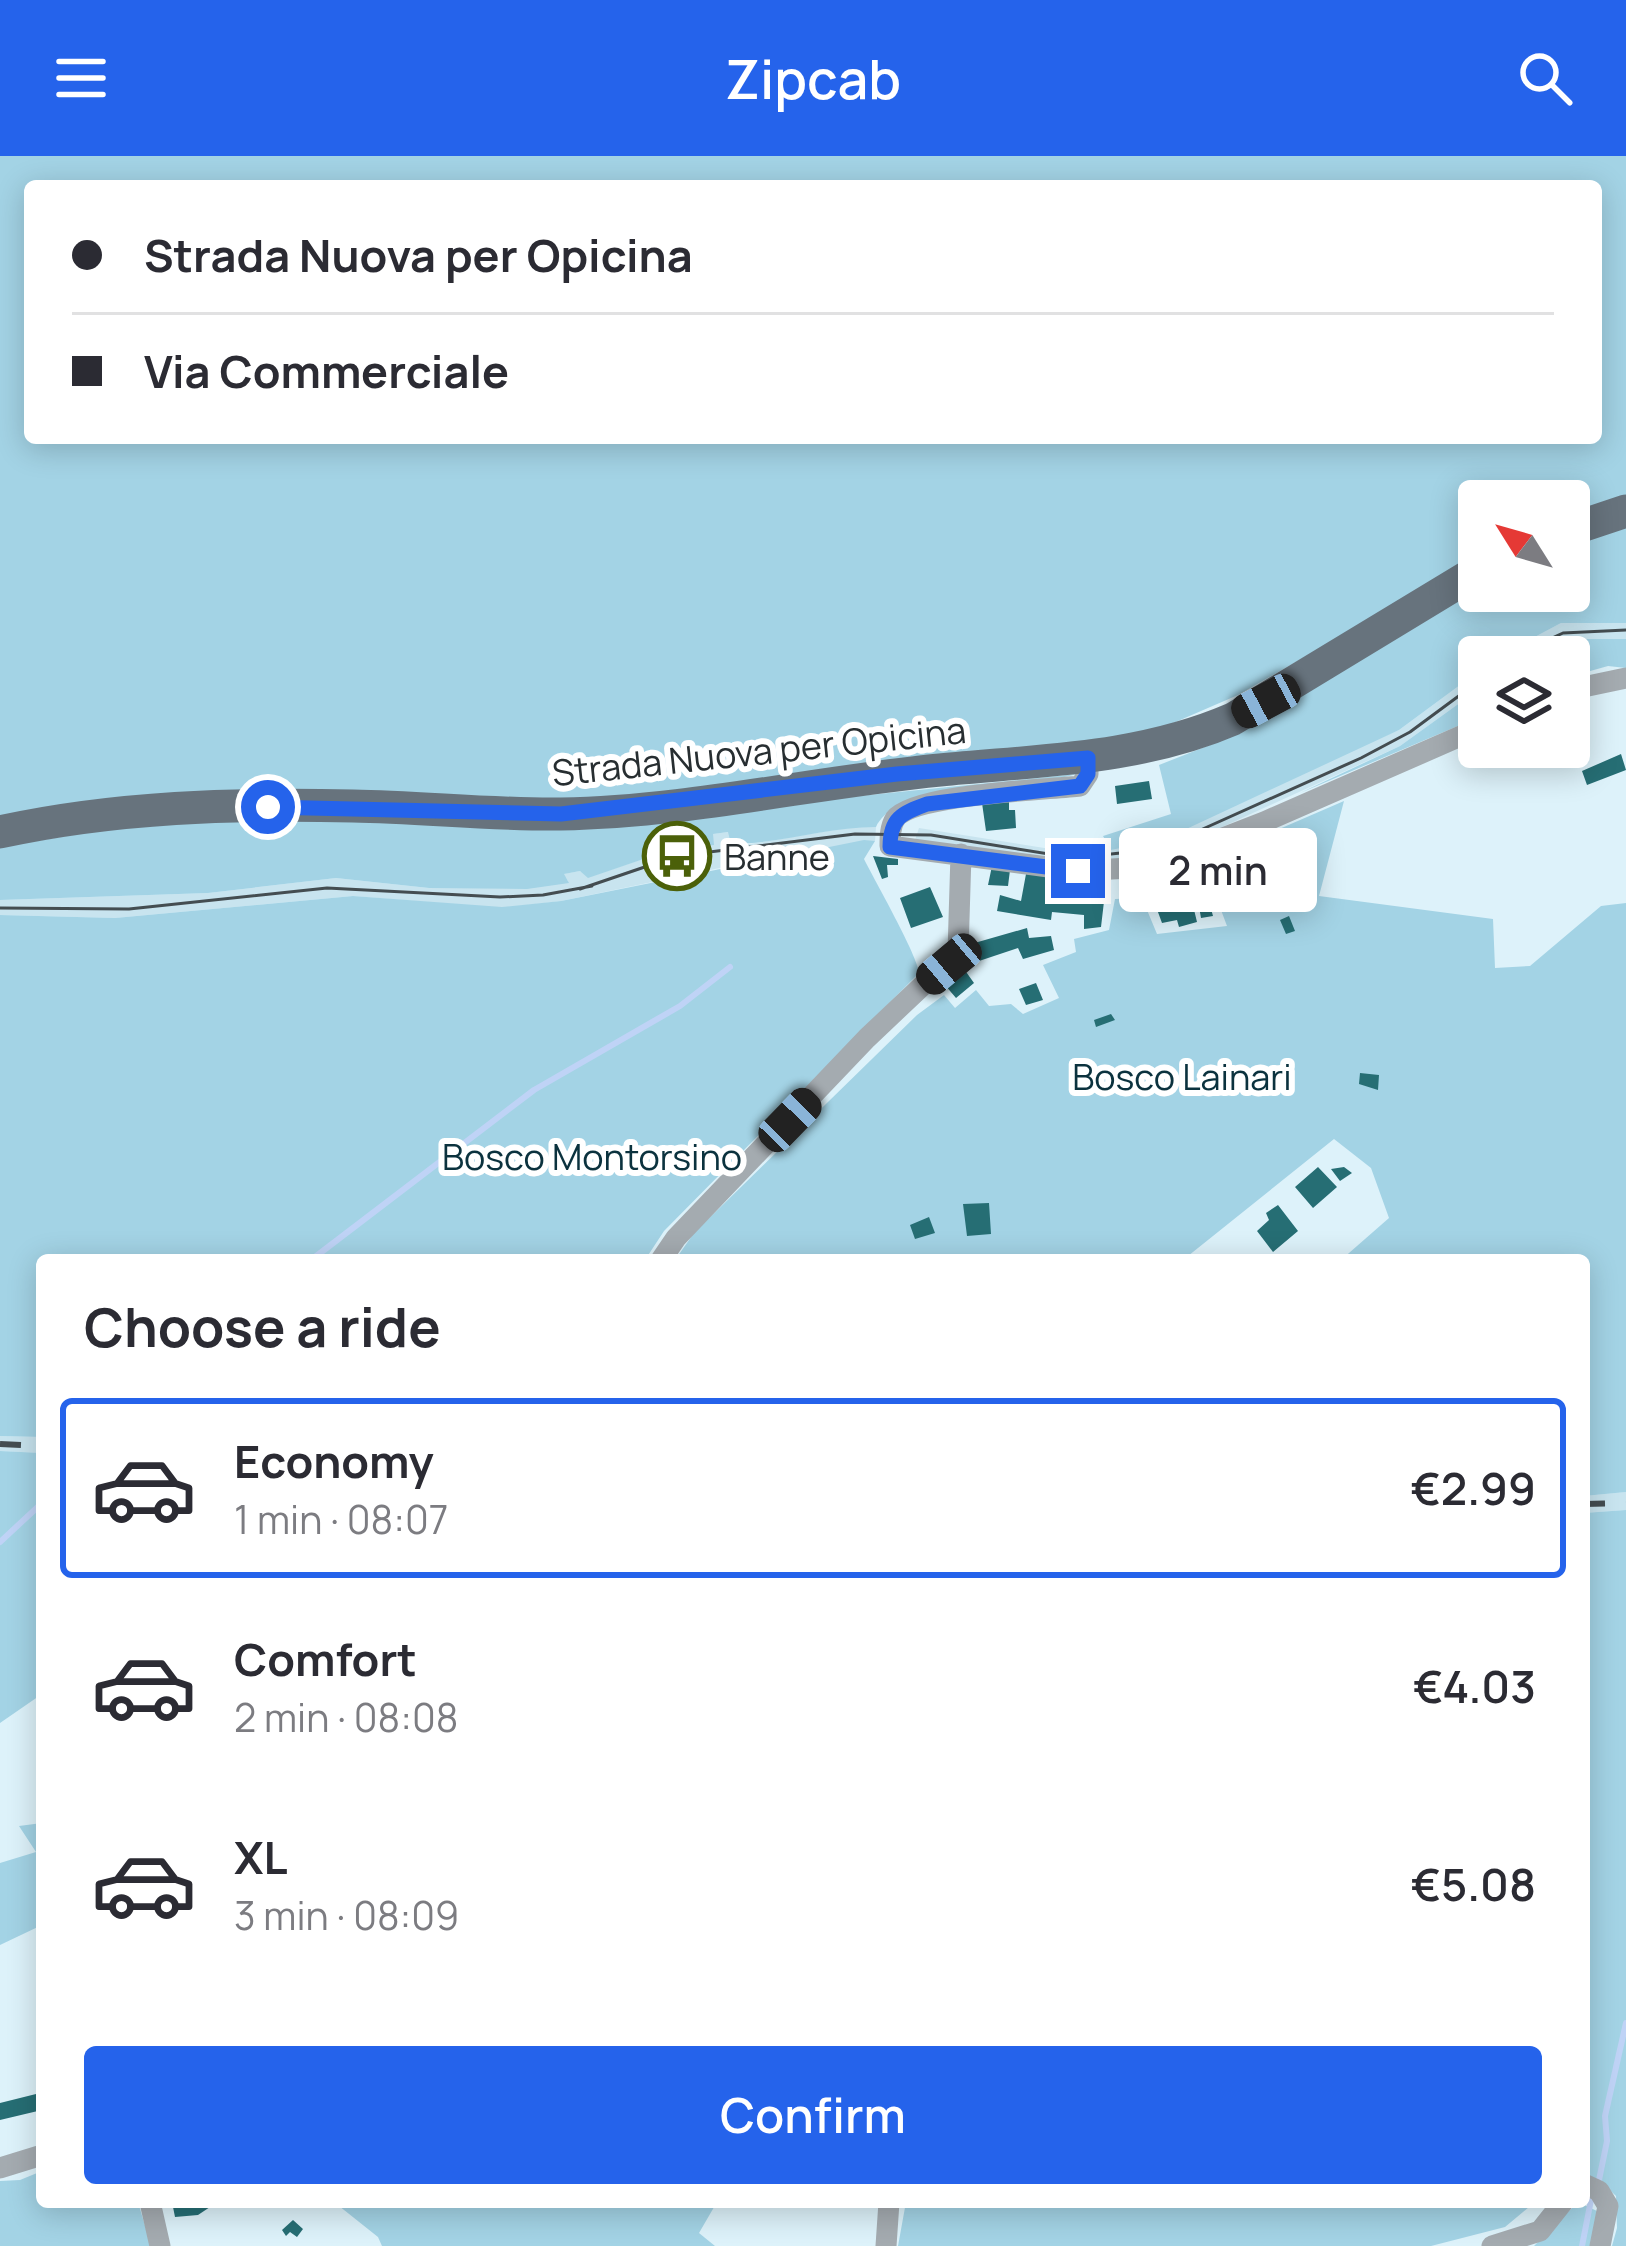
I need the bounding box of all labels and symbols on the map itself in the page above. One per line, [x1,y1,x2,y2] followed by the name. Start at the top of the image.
[1458,480,1590,612] north arrow
[1226,668,1306,734] car
[550,705,968,797] street label: Strada Nuova per Opicina
[241,780,295,834] route start
[642,821,712,891] bus stop icon: Banne
[1120,829,1318,913] callout: 2 min
[724,832,830,881] place label: Banne
[1051,844,1105,898] route end
[910,927,988,1001] car
[1072,1052,1292,1101] park label: Bosco Lainari
[752,1082,828,1158] car
[442,1132,742,1181] park label: Bosco Montorsino

